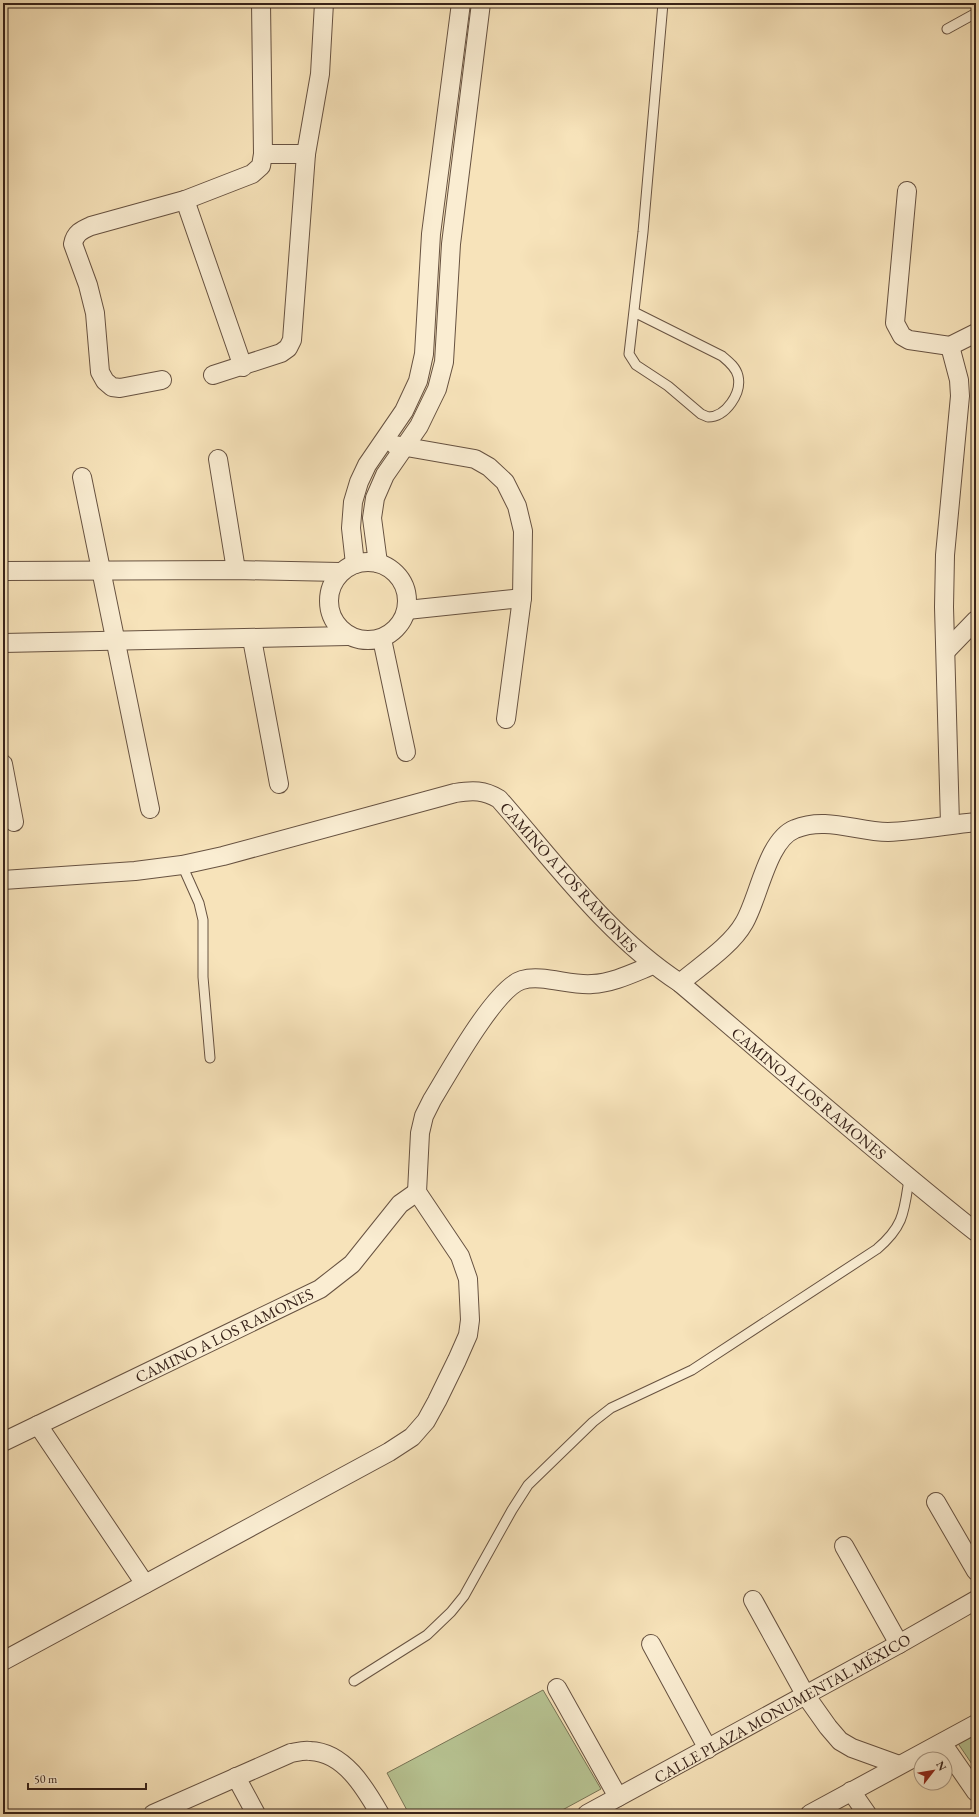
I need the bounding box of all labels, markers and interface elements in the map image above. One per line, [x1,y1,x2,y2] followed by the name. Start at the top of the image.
[495,798,642,957] street label: CAMINO A LOS RAMONES
[727,1022,890,1164] street label: CAMINO A LOS RAMONES
[132,1283,317,1388] street label: CAMINO A LOS RAMONES
[650,1629,914,1788] street label: CALLE PLAZA MONUMENTAL MÉXICO
[913,1751,953,1791] north arrow
[933,1758,950,1773] text: N
[28,1765,146,1791] scale bar
[34,1771,58,1787] text: 50 m

